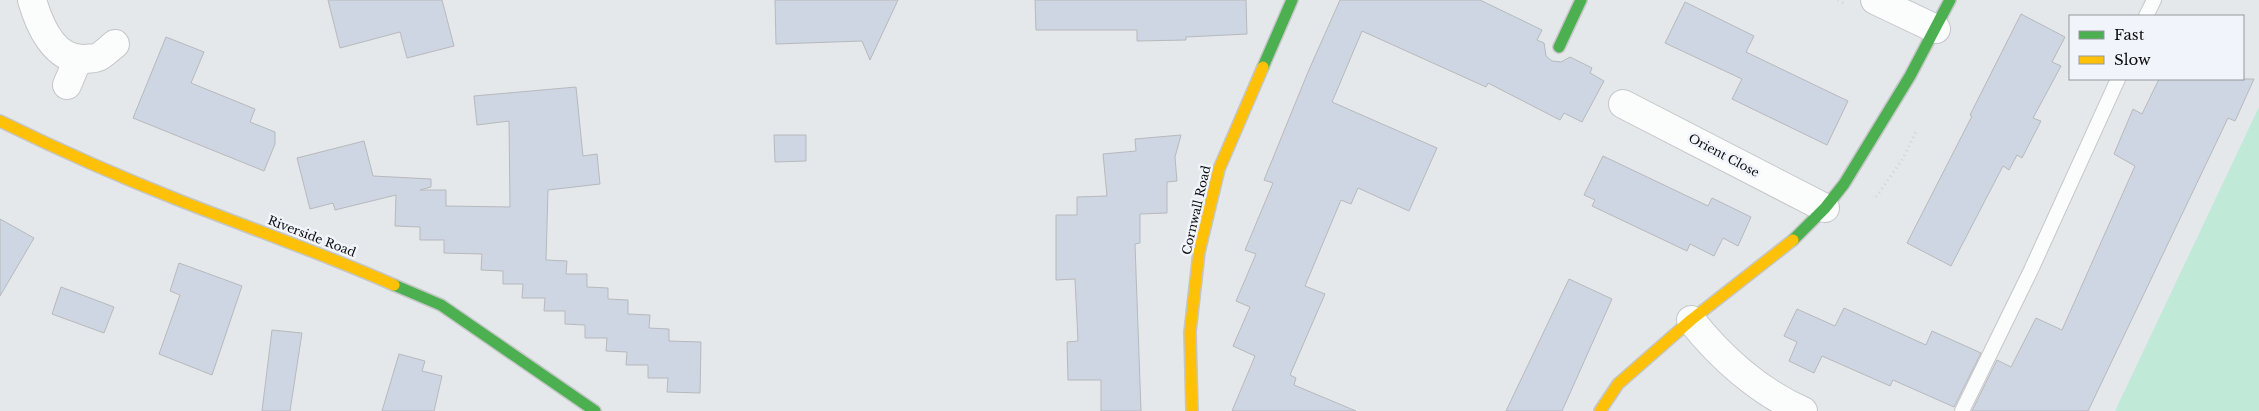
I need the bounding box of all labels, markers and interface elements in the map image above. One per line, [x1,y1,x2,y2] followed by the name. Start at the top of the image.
[2069,15,2244,80] legend
[2114,25,2145,44] text: Fast
[2114,50,2151,69] text: Slow
[1686,130,1762,180] street label: Orient Close
[1178,164,1214,256] street label: Cornwall Road
[266,212,358,260] street label: Riverside Road

